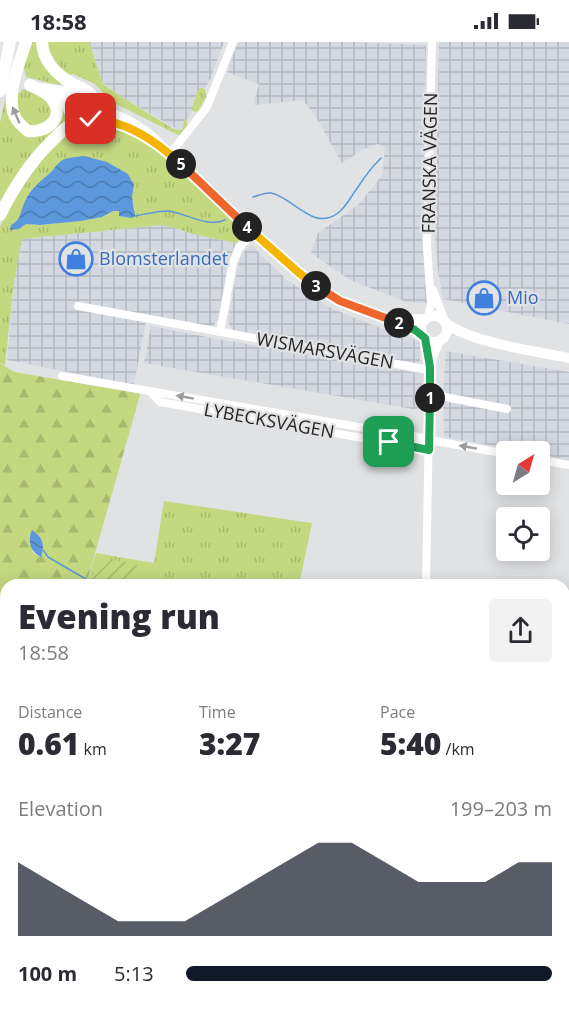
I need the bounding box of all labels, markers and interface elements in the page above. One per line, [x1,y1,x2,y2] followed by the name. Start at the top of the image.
[30,6,87,36] text: 18:58
[416,92,442,234] street label: FRANSKA VÄGEN
[65,93,116,144] pin
[74,102,107,135] icon: check
[11,105,21,123] one-way arrow
[166,149,196,179] pin: 5
[176,153,186,175] text: 5
[232,212,262,242] pin: 4
[242,216,252,238] text: 4
[58,241,94,277] shop icon: Blomsterlandet
[99,246,228,270] place label: Blomsterlandet
[301,271,331,301] pin: 3
[311,275,321,297] text: 3
[466,280,502,316] shop icon: Mio
[507,285,539,309] place label: Mio
[384,308,414,338] pin: 2
[394,312,404,334] text: 2
[255,326,396,374] street label: WISMARSVÄGEN
[415,383,445,413] pin: 1
[425,387,435,409] text: 1
[175,392,194,401] one-way arrow
[202,397,336,443] street label: LYBECKSVÄGEN
[363,416,414,467] pin
[372,425,405,458] icon: arrive
[496,441,550,495] north arrow
[496,441,550,561] map controls
[458,442,477,451] one-way arrow
[496,507,550,561] button: locate
[18,594,220,639] text: Evening run
[489,599,552,662] button: share
[18,639,69,666] text: 18:58
[18,701,82,723] text: Distance
[199,701,236,723] text: Time
[380,701,415,723] text: Pace
[18,723,79,764] text: 0.61
[199,723,260,764] text: 3:27
[380,723,441,764] text: 5:40
[79,738,107,760] text: km
[441,738,475,760] text: /km
[18,795,103,822] text: Elevation
[450,795,552,822] text: 199–203 m
[18,960,77,987] text: 100 m
[114,960,154,987] text: 5:13

